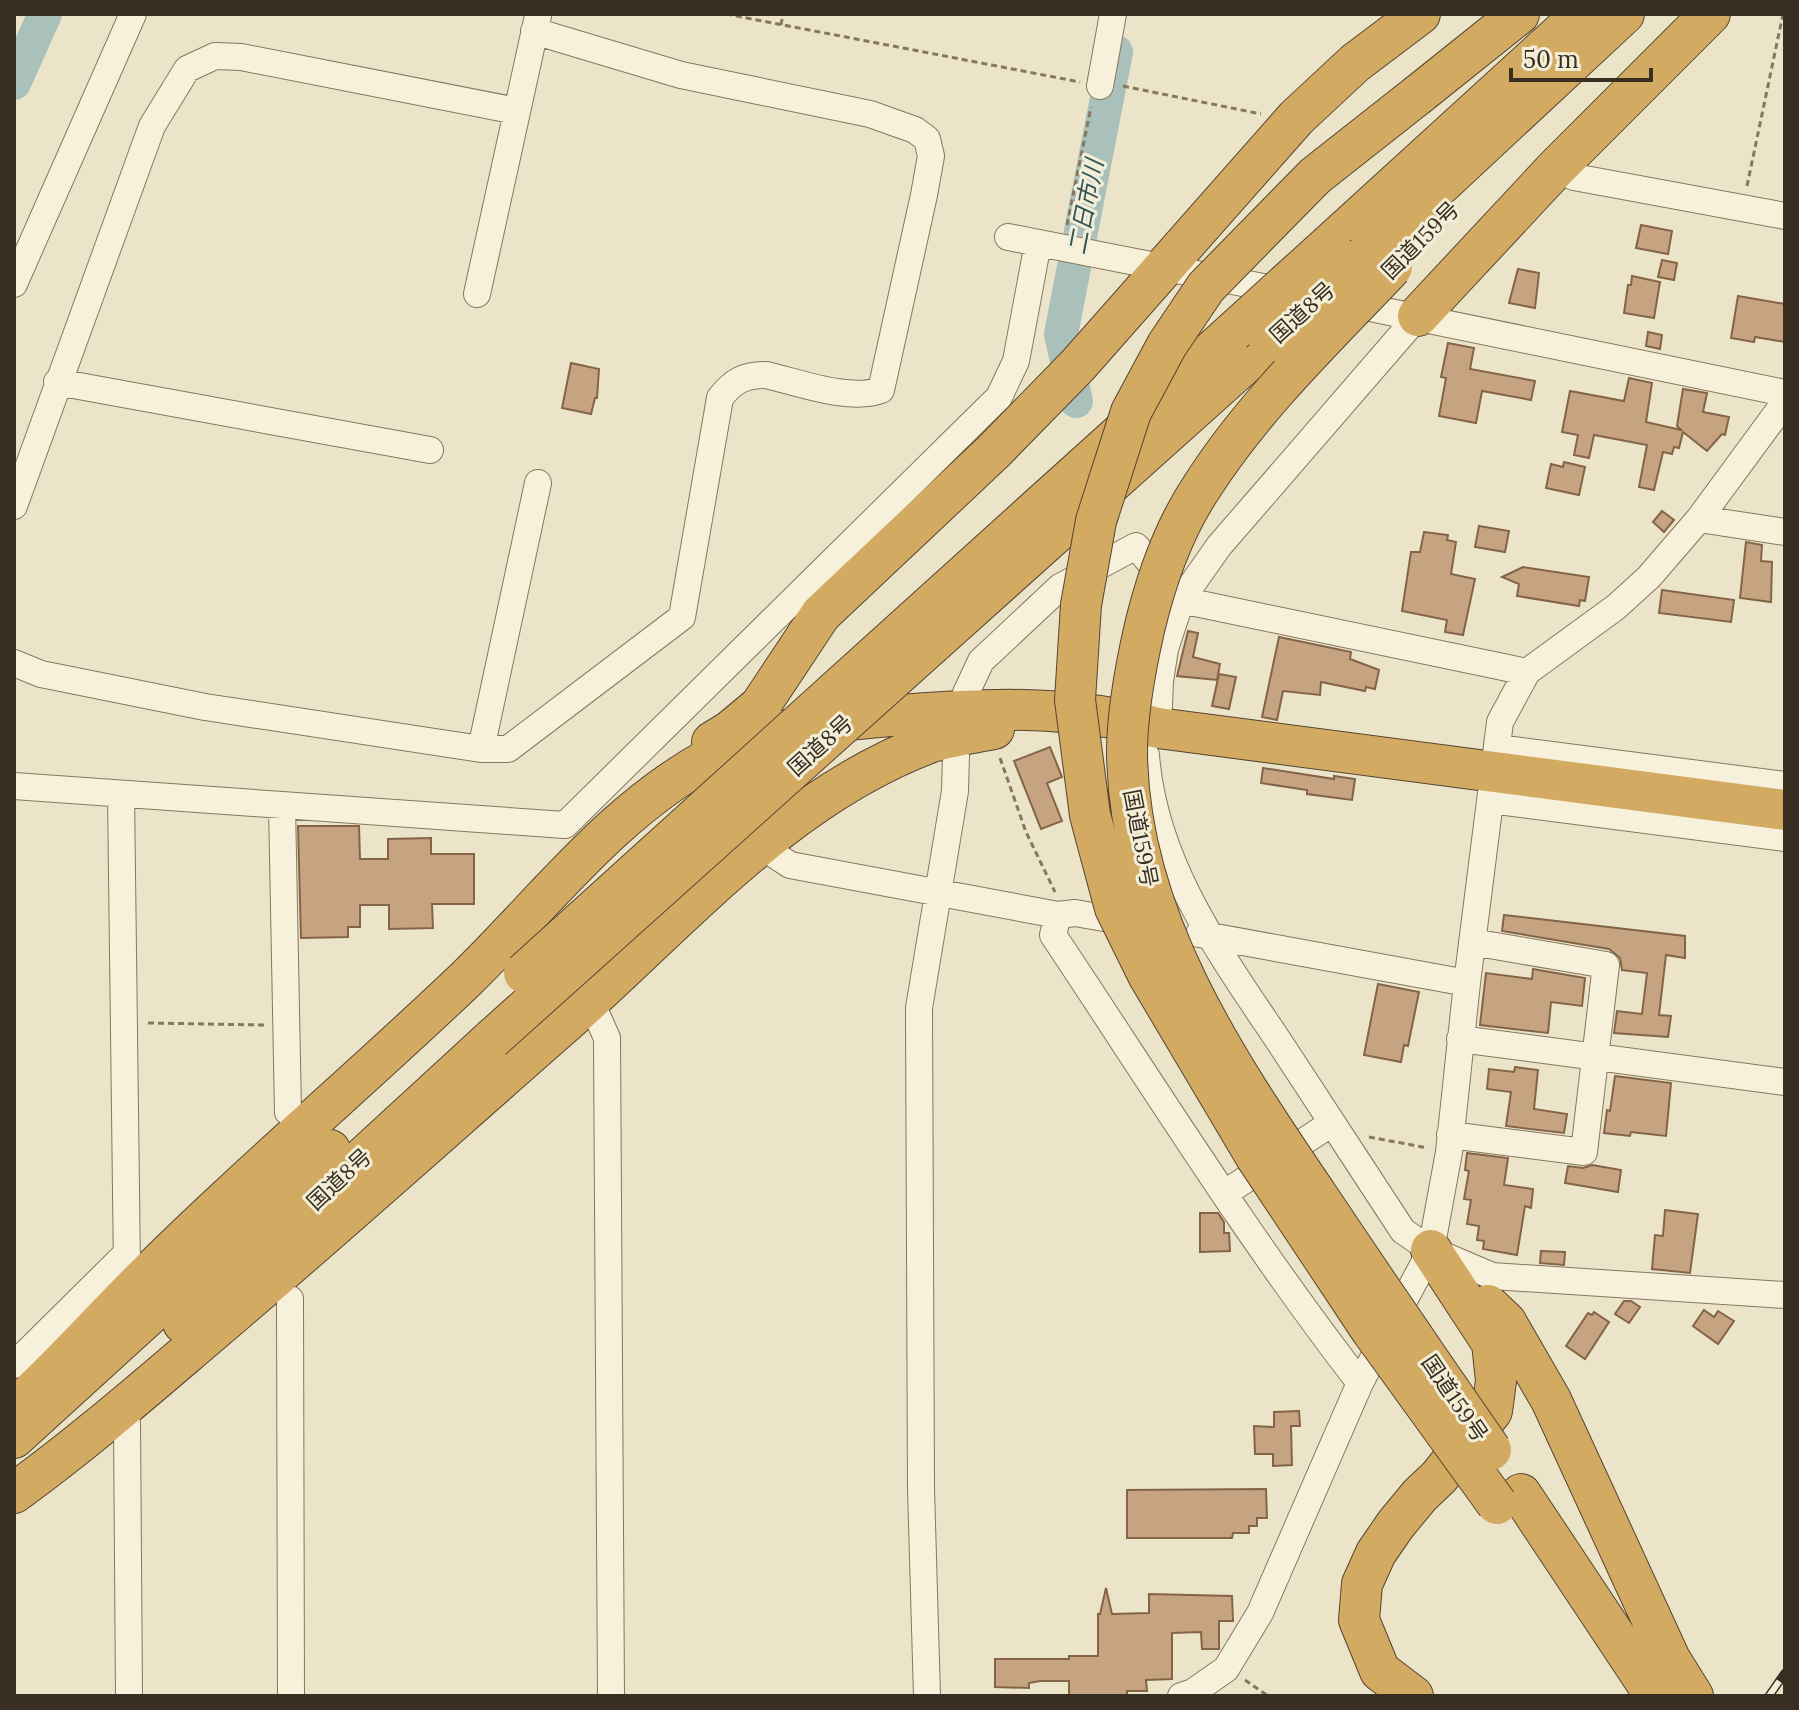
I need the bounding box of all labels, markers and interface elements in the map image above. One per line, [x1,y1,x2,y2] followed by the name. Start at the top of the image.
[1511,32,1651,82] scale bar
[1523,44,1579,75] text: 50 m
[1061,154,1110,257] water label: 二日市川
[1375,195,1465,285] street label: 国道159号
[1264,275,1340,349] street label: 国道8号
[782,708,858,782] street label: 国道8号
[1118,787,1164,889] street label: 国道159号
[301,1142,377,1216] street label: 国道8号
[1416,1349,1494,1447] street label: 国道159号

